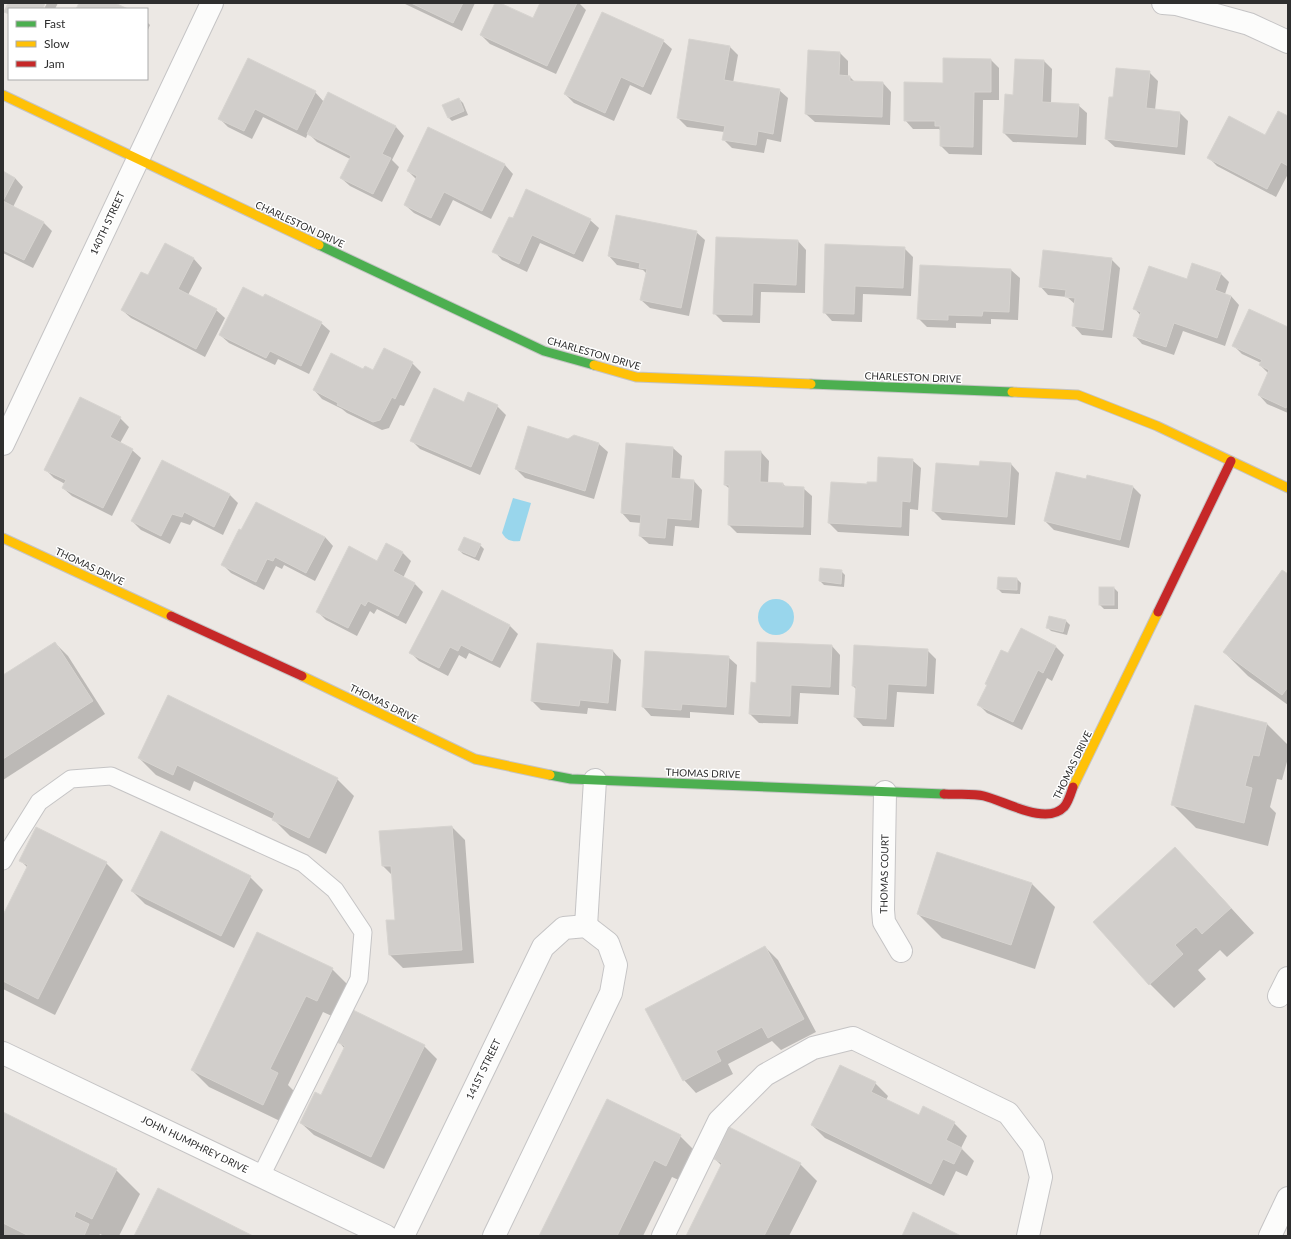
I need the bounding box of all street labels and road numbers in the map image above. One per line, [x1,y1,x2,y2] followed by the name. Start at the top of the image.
[87,189,127,257] street label: 140TH STREET
[254,198,347,250] street label: CHARLESTON DRIVE
[546,334,642,372] street label: CHARLESTON DRIVE
[864,369,962,385] street label: CHARLESTON DRIVE
[54,545,127,587] street label: THOMAS DRIVE
[348,681,420,725] street label: THOMAS DRIVE
[1050,729,1094,801] street label: THOMAS DRIVE
[665,766,741,780] street label: THOMAS DRIVE
[877,834,891,914] street label: THOMAS COURT
[463,1037,503,1101] street label: 141ST STREET
[140,1113,251,1175] street label: JOHN HUMPHREY DRIVE

